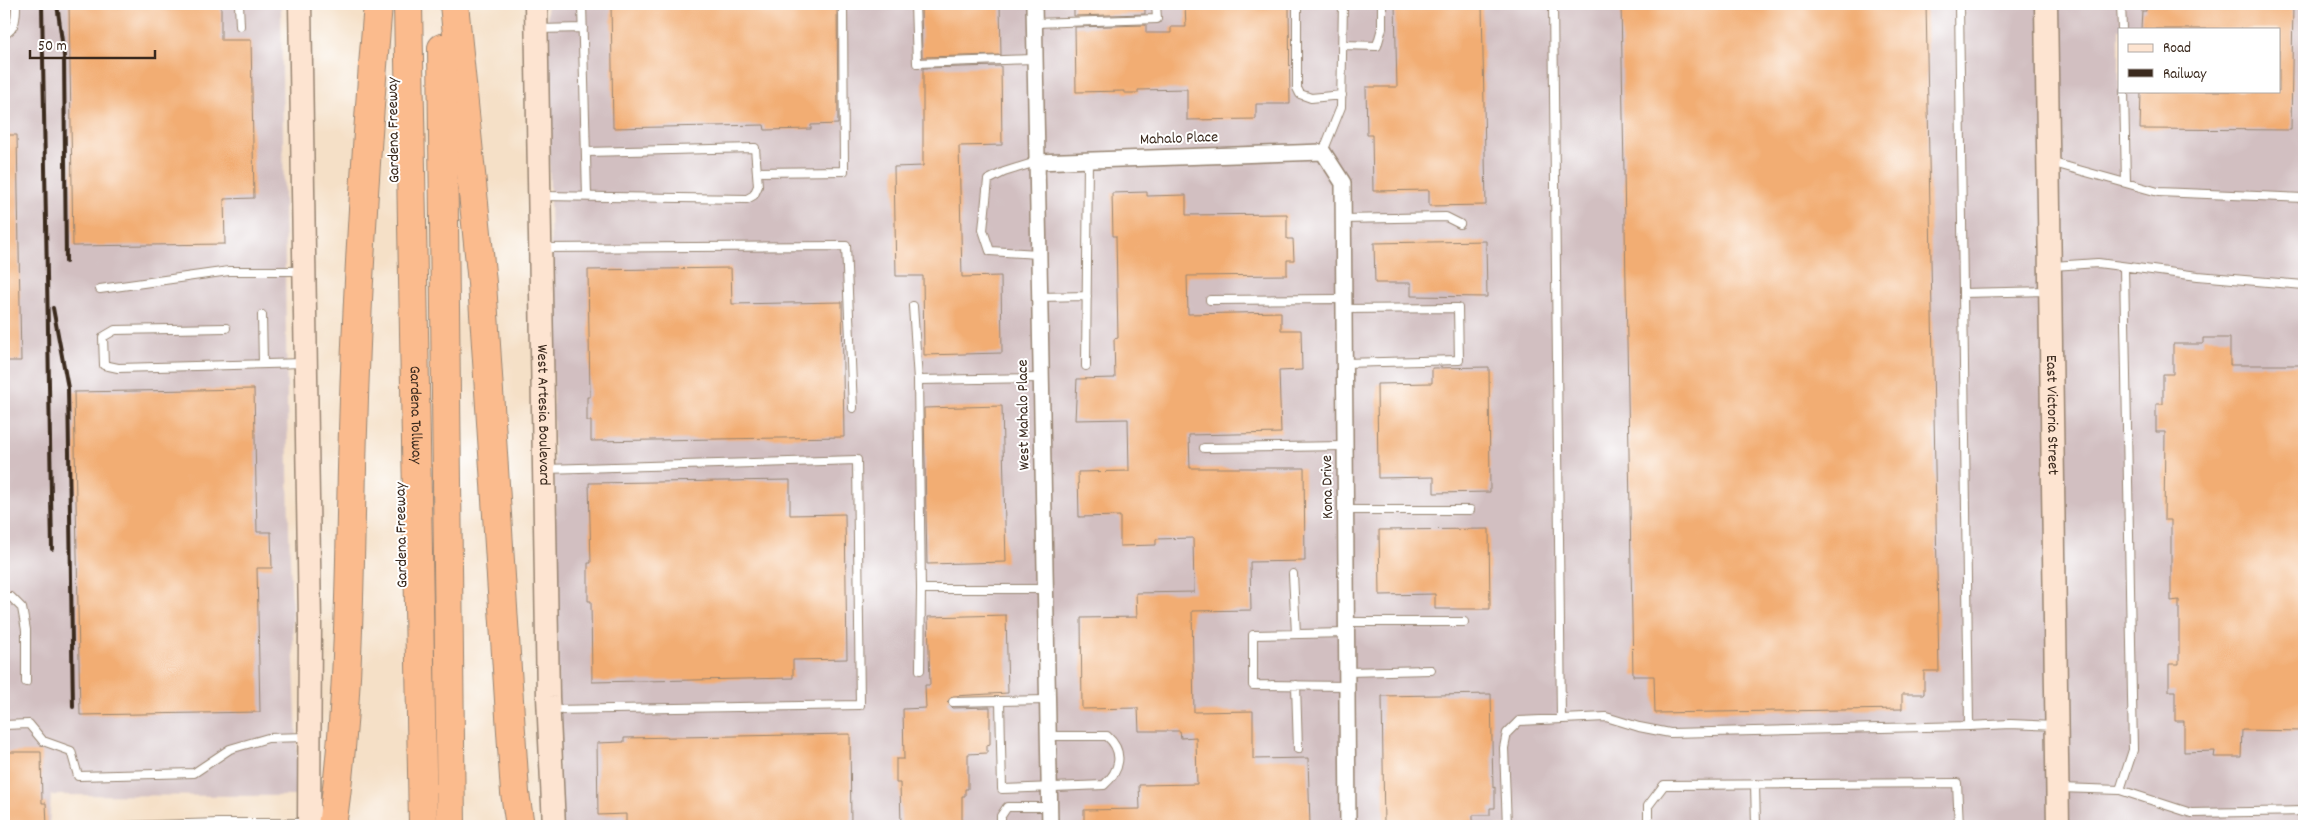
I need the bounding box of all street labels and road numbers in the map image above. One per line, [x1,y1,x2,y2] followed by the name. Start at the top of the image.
[382,76,406,183] street label: Gardena Freeway
[1139,126,1219,152] street label: Mahalo Place
[530,344,556,486] street label: West Artesia Boulevard
[2040,355,2064,475] street label: East Victoria Street
[1012,359,1036,471] street label: West Mahalo Place
[403,365,428,465] street label: Gardena Tollway
[1316,455,1340,519] street label: Kona Drive
[390,481,414,588] street label: Gardena Freeway

